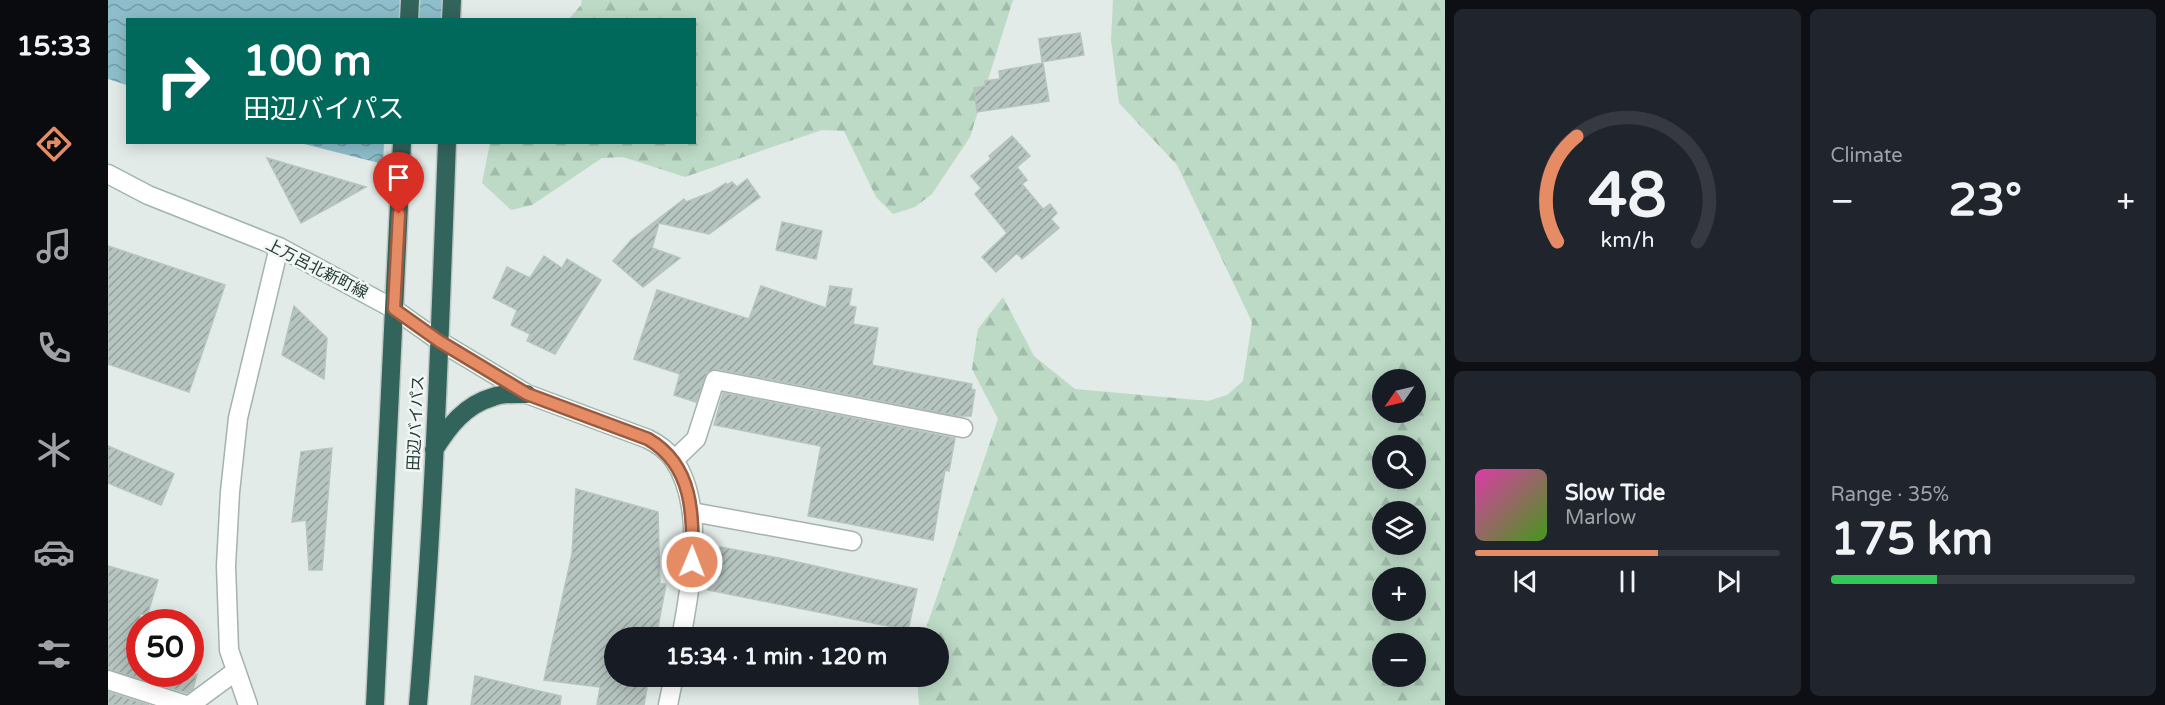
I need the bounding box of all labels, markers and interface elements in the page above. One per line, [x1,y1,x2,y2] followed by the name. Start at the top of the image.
[17,30,91,63] text: 15:33
[243,36,372,87] text: 100 m
[144,42,222,120] icon: right
[243,93,404,126] text: 田辺バイパス
[33,123,75,165] icon: directions
[1831,144,1903,168] text: Climate
[373,152,424,214] pin
[1588,159,1666,234] text: 48
[382,161,415,194] icon: arrive
[1948,174,2022,228] text: 23°
[1831,182,1854,221] text: −
[2116,182,2135,221] text: +
[33,225,75,267] icon: music
[1600,228,1654,254] text: km/h
[263,235,371,303] street label: 上万呂北新町線
[33,327,75,369] icon: phone
[1372,369,1426,423] north arrow
[1372,369,1426,687] map controls
[404,375,428,471] street label: 田辺バイパス
[33,429,75,471] icon: climate
[1372,435,1426,489] button: search
[1565,480,1665,506] text: Slow Tide
[1831,483,1949,507] text: Range · 35%
[1372,501,1426,555] button: layers
[1565,506,1636,530] text: Marlow
[1831,513,1993,567] text: 175 km
[660,530,724,594] position arrow
[33,531,75,573] icon: car
[1509,565,1542,598] icon: previous
[1611,565,1644,598] icon: pause
[1712,565,1745,598] icon: next
[1372,567,1426,621] button: +
[126,609,204,687] speed limit sign: 50
[33,633,75,675] icon: filters
[1372,633,1426,687] button: −
[666,644,887,670] text: 15:34 · 1 min · 120 m

